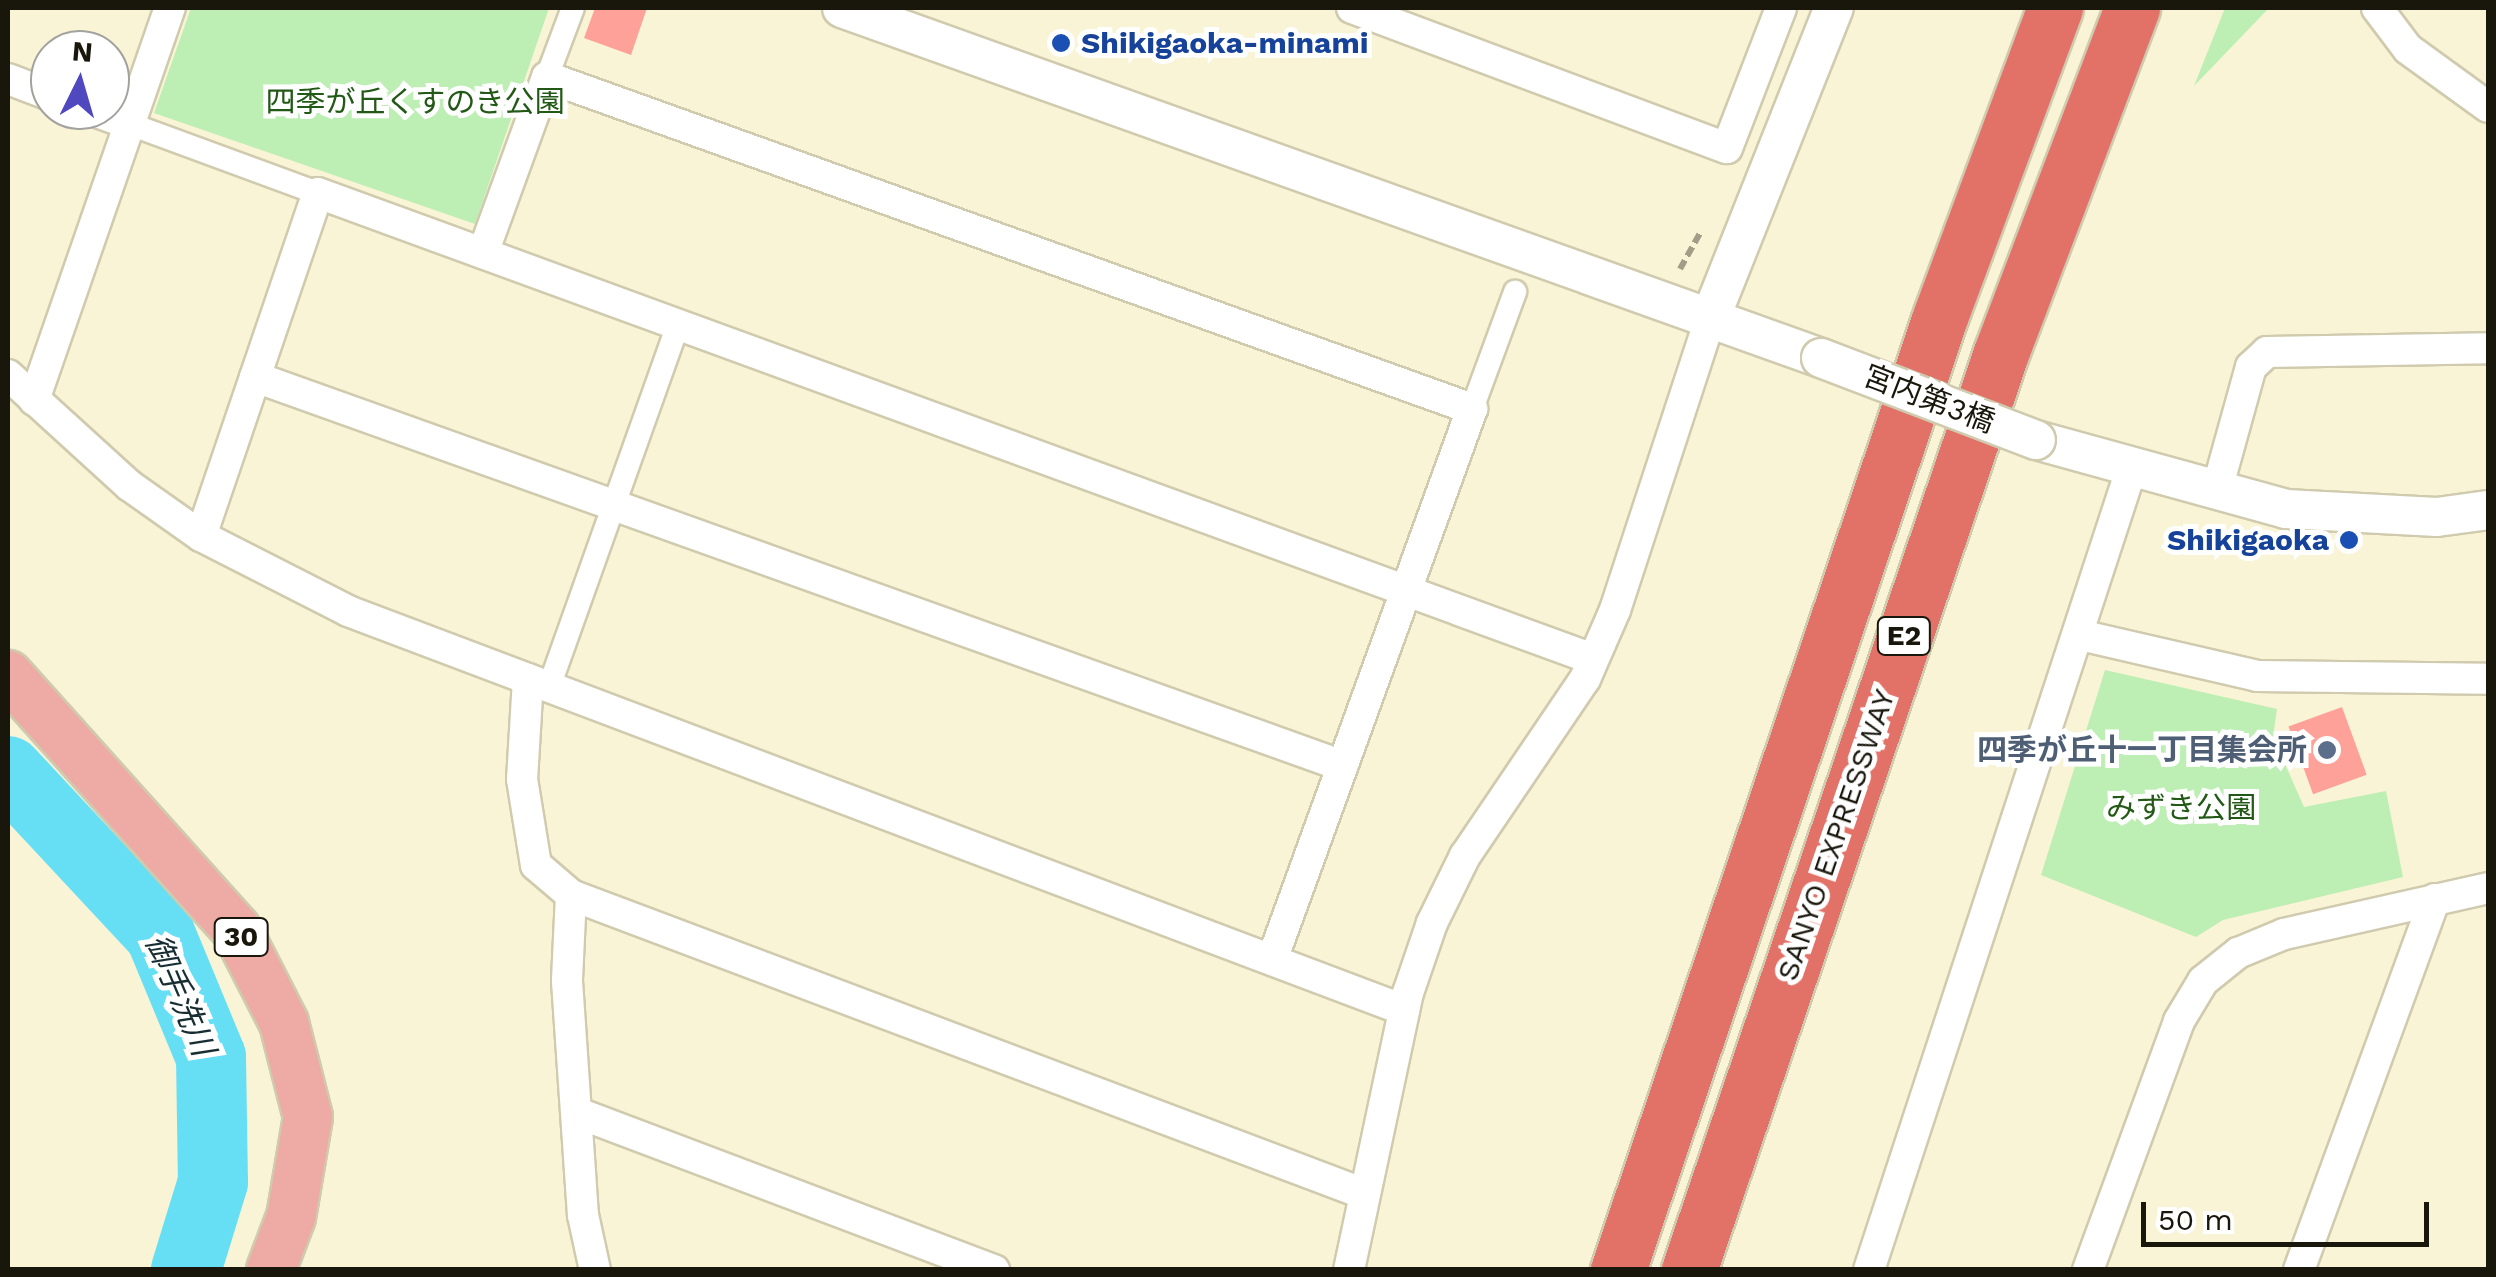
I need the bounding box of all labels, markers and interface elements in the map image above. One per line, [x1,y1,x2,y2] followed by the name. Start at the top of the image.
[1081,25,1368,61] place label: Shikigaoka-minami
[30,30,130,130] north arrow
[1050,32,1072,54] marker: Shikigaoka-minami
[71,34,94,69] text: N
[265,84,565,120] park label: 四季が丘くすのき公園
[1858,358,2000,440] street label: 宮内第3橋
[2167,522,2329,558] place label: Shikigaoka
[2338,529,2360,551] marker: Shikigaoka
[1876,613,1932,659] road number: E2
[1769,685,1903,985] street label: SANYO EXPRESSWAY
[1977,732,2307,768] place label: 四季が丘十一丁目集会所
[2316,739,2338,761] marker: 四季が丘十一丁目集会所
[2106,790,2256,826] park label: みずき公園
[214,914,268,960] road number: 30
[137,929,223,1061] water label: 御手洗川
[2146,1182,2434,1244] scale bar
[2158,1202,2233,1237] text: 50 m

